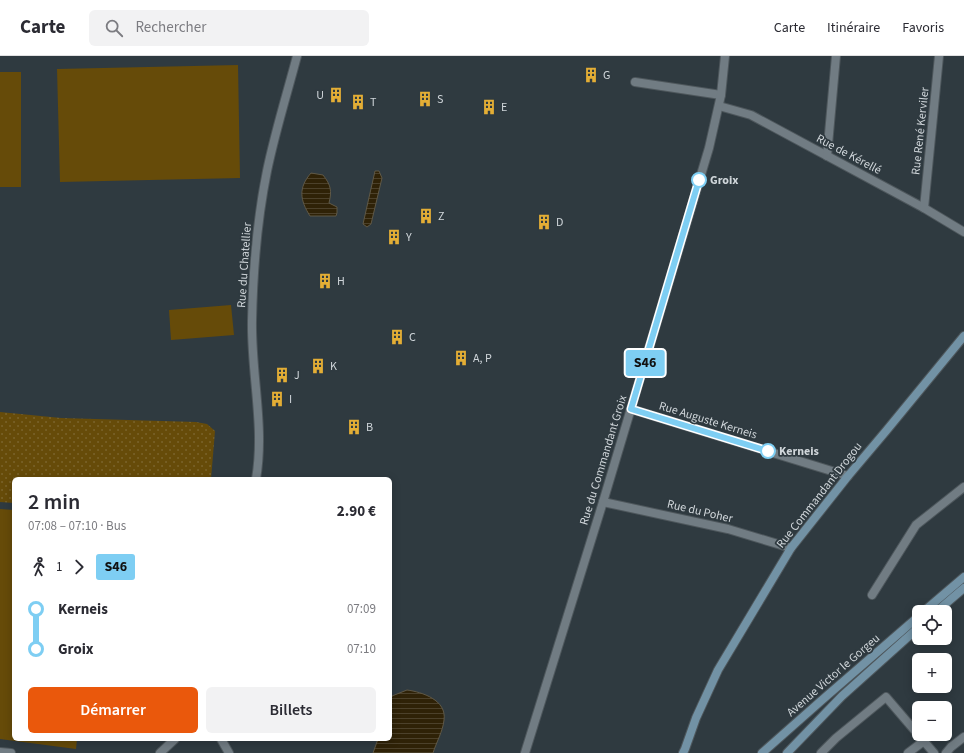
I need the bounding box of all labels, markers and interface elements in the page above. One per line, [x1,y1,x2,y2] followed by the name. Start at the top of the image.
[89,10,369,46] search box
[20,14,65,41] text: Carte
[103,17,125,39] icon: search
[135,17,206,38] text: Rechercher
[774,18,805,38] text: Carte
[827,18,880,38] text: Itinéraire
[902,18,944,38] text: Favoris
[582,66,600,84] building icon: G
[603,67,610,84] place label: G
[907,85,934,176] street label: Rue René Kerviler
[327,86,345,104] building icon: U
[316,87,324,104] place label: U
[416,90,434,108] building icon: S
[437,91,443,108] place label: S
[349,93,367,111] building icon: T
[370,94,377,111] place label: T
[480,98,498,116] building icon: E
[501,99,507,116] place label: E
[813,130,884,179] street label: Rue de Kérellé
[691,172,707,188] marker: Groix
[710,172,738,189] place label: Groix
[417,207,435,225] building icon: Z
[438,208,444,225] place label: Z
[535,213,553,231] building icon: D
[556,214,563,231] place label: D
[233,221,256,308] street label: Rue du Chatellier
[385,228,403,246] building icon: Y
[405,229,412,246] place label: Y
[316,272,334,290] building icon: H
[337,273,345,290] place label: H
[388,328,406,346] building icon: C
[409,329,416,346] place label: C
[452,349,470,367] building icon: A, P
[473,350,492,367] place label: A, P
[622,350,668,376] line badge: S46
[634,353,656,373] text: S46
[309,357,327,375] building icon: K
[330,358,337,375] place label: K
[273,366,291,384] building icon: J
[294,367,300,384] place label: J
[268,390,286,408] building icon: I
[289,391,292,408] place label: I
[576,392,632,527] street label: Rue du Commandant Groix
[657,397,759,443] street label: Rue Auguste Kerneis
[345,418,363,436] building icon: B
[366,419,373,436] place label: B
[773,439,866,552] street label: Rue Commandant Drogou
[760,443,776,459] marker: Kerneis
[779,443,819,460] place label: Kerneis
[28,486,80,518] text: 2 min
[665,496,735,527] street label: Rue du Poher
[337,501,376,522] text: 2.90 €
[28,517,126,535] text: 07:08 – 07:10 · Bus
[28,556,50,578] icon: walk
[68,556,90,578] icon: forward
[104,557,127,577] text: S46
[56,558,62,576] text: 1
[58,599,108,620] text: Kerneis
[347,600,376,618] text: 07:09
[912,605,952,741] map controls
[912,605,952,645] button: locate
[783,630,884,721] street label: Avenue Victor le Gorgeu
[58,639,94,660] text: Groix
[347,640,376,658] text: 07:10
[912,653,952,693] button: +
[28,687,198,733] button: Démarrer
[206,687,376,733] button: Billets
[912,701,952,741] button: −

